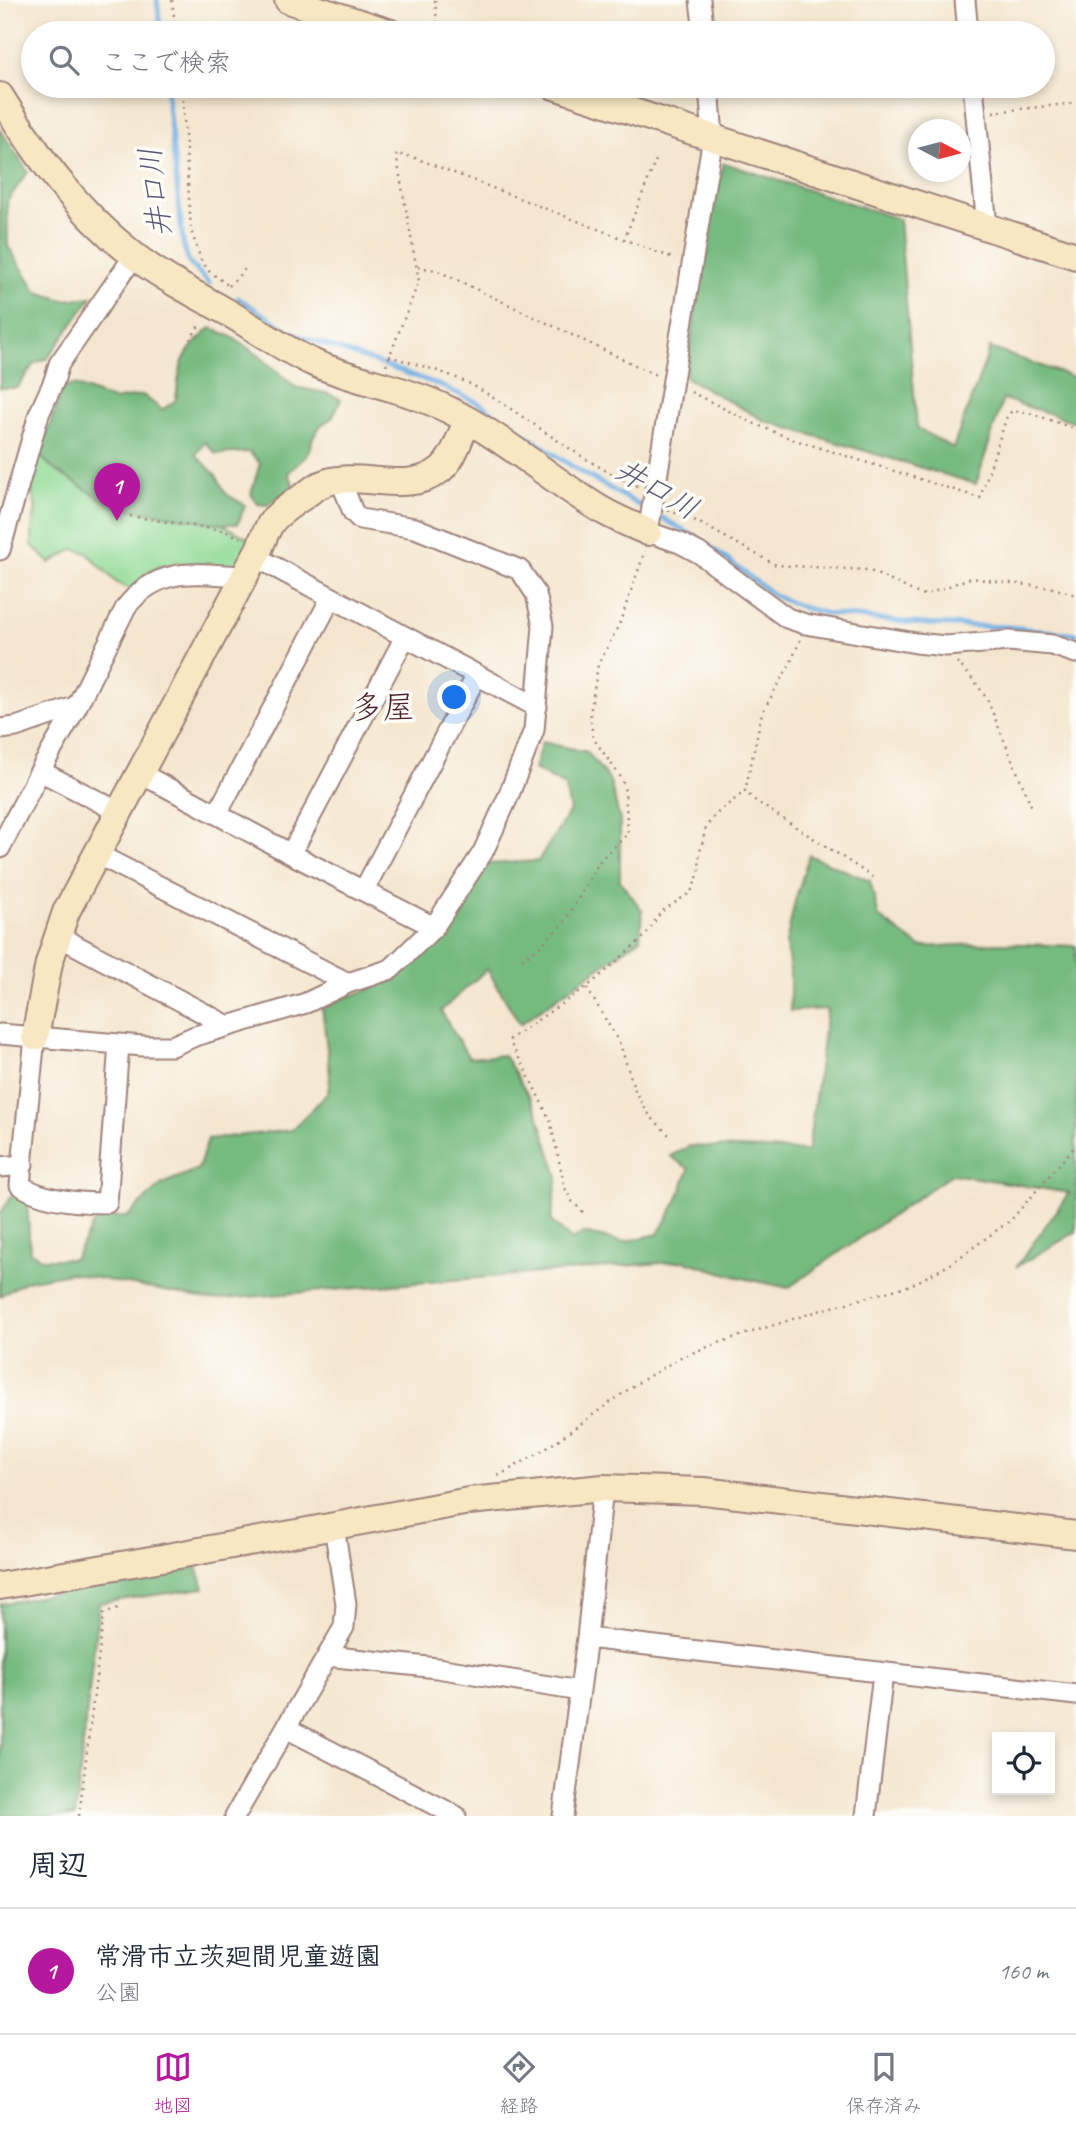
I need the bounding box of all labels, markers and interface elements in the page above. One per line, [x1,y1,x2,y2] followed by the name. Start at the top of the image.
[21,21,1055,98] search box
[45,41,83,79] icon: search
[101,46,231,79] text: ここで検索
[908,119,971,182] north arrow
[131,145,179,239] water label: 井口川
[609,450,705,528] water label: 井口川
[94,463,140,521] pin: 1
[437,680,471,714] your location
[351,687,415,728] district label: 多屋
[992,1732,1055,1795] map controls
[992,1732,1055,1795] button: locate
[28,1846,88,1884] text: 周辺
[95,1940,381,1973] text: 常滑市立茨廻間児童遊園
[46,1957,56,1986] text: 1
[999,1957,1048,1986] text: 160 m
[95,1978,141,2007] text: 公園
[154,2048,192,2118] tab: 地図
[500,2048,538,2118] tab: 経路
[846,2048,922,2118] tab: 保存済み

